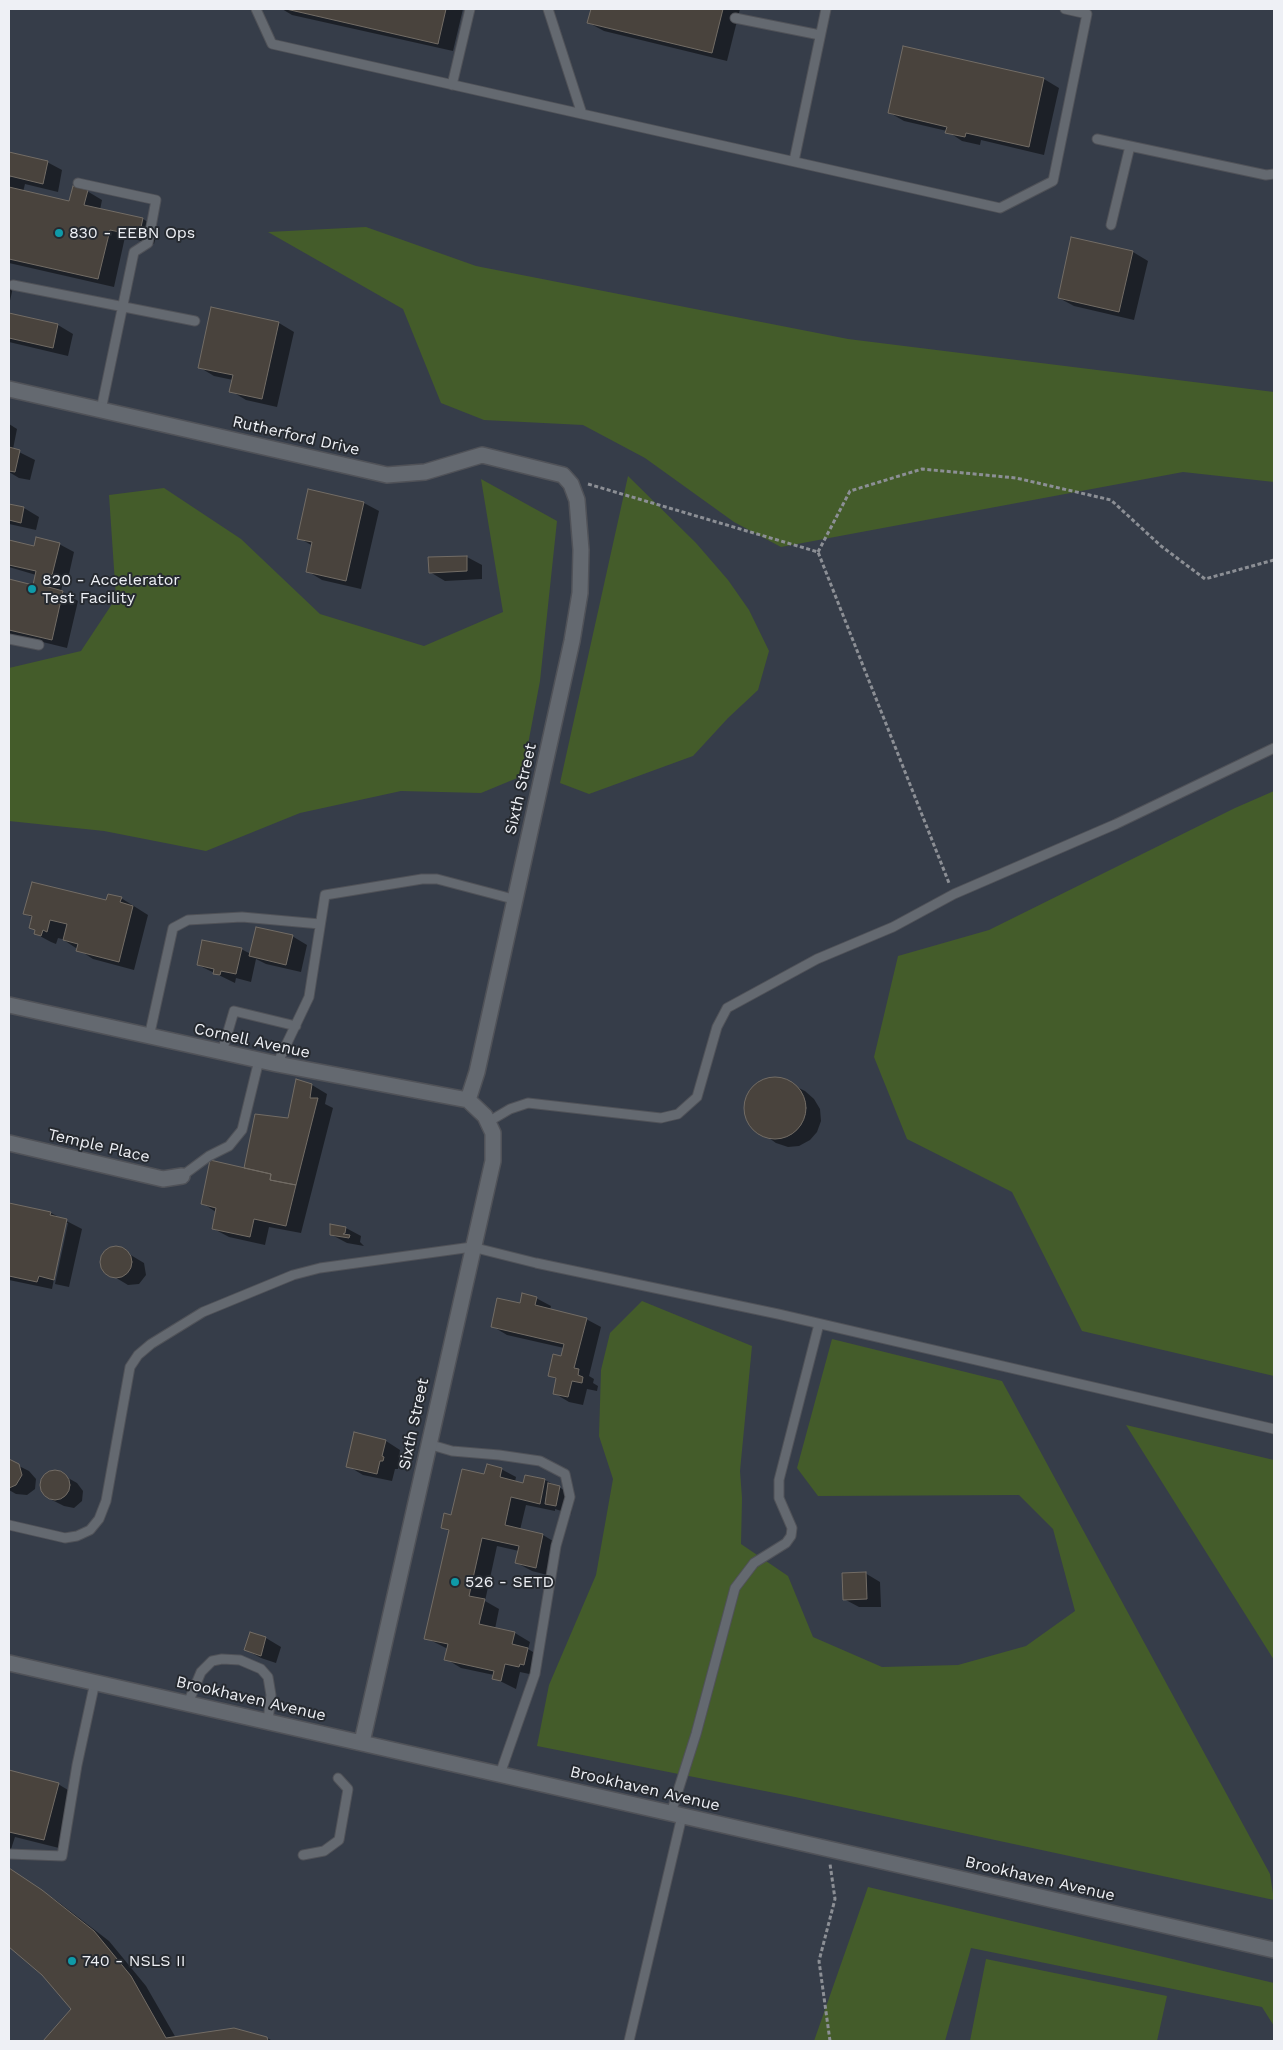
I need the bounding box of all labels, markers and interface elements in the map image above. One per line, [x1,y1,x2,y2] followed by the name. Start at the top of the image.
[69,223,195,243] place label: 830 - EEBN Ops
[53,227,65,239] marker: 830 - EEBN Ops
[231,412,361,460] street label: Rutherford Drive
[42,570,180,608] place label: 820 - Accelerator Test Facility
[26,583,38,595] marker: 820 - Accelerator Test Facility
[501,741,541,837] street label: Sixth Street
[192,1019,312,1063] street label: Cornell Avenue
[46,1125,152,1167] street label: Temple Place
[395,1376,433,1472] street label: Sixth Street
[465,1572,554,1592] place label: 526 - SETD
[449,1576,461,1588] marker: 526 - SETD
[174,1672,328,1726] street label: Brookhaven Avenue
[568,1762,722,1816] street label: Brookhaven Avenue
[963,1852,1117,1906] street label: Brookhaven Avenue
[82,1951,185,1971] place label: 740 - NSLS II
[66,1955,78,1967] marker: 740 - NSLS II

